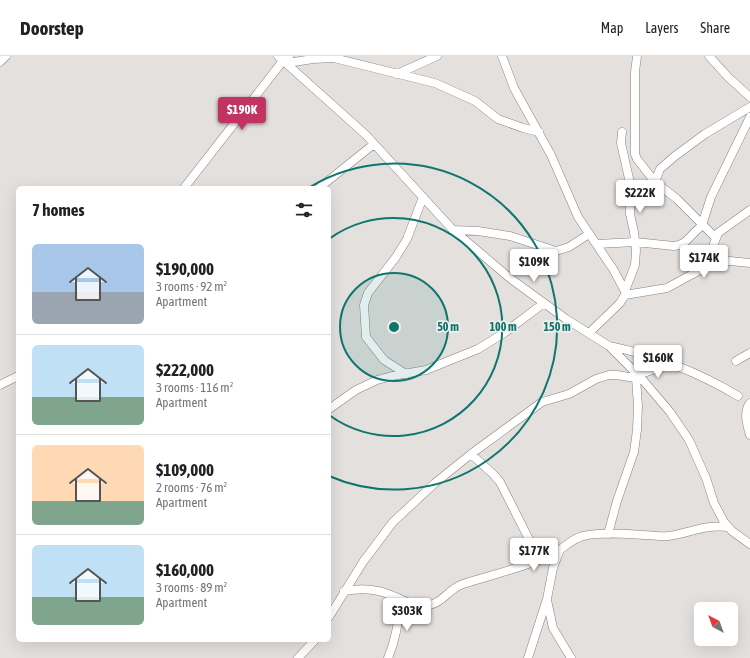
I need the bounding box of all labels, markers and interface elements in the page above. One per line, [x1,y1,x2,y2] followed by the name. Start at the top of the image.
[20,17,84,39] text: Doorstep
[601,20,623,36] text: Map
[645,20,678,36] text: Layers
[700,20,730,36] text: Share
[214,97,270,131] pin: $190K
[227,102,257,117] text: $190K
[612,180,668,214] pin: $222K
[625,185,655,200] text: $222K
[293,199,315,221] icon: filters
[32,200,85,220] text: 7 homes
[676,245,732,279] pin: $174K
[506,249,562,283] pin: $109K
[689,250,719,265] text: $174K
[519,254,549,269] text: $109K
[156,259,214,279] text: $190,000
[64,260,112,308] icon: home
[156,279,227,294] text: 3 rooms · 92 m²
[156,294,207,309] text: Apartment
[387,320,401,334] centre of rings
[437,320,459,334] text: 50 m
[489,320,517,334] text: 100 m
[543,320,571,334] text: 150 m
[630,345,686,379] pin: $160K
[643,350,673,365] text: $160K
[156,360,214,380] text: $222,000
[64,361,112,409] icon: home
[156,380,233,395] text: 3 rooms · 116 m²
[156,395,207,410] text: Apartment
[156,460,214,480] text: $109,000
[64,461,112,509] icon: home
[156,480,227,495] text: 2 rooms · 76 m²
[156,495,207,510] text: Apartment
[506,538,562,572] pin: $177K
[519,543,549,558] text: $177K
[156,560,214,580] text: $160,000
[64,561,112,609] icon: home
[156,580,227,595] text: 3 rooms · 89 m²
[156,595,207,610] text: Apartment
[379,598,435,632] pin: $303K
[694,602,738,646] north arrow
[694,602,738,646] map controls
[392,603,422,618] text: $303K

